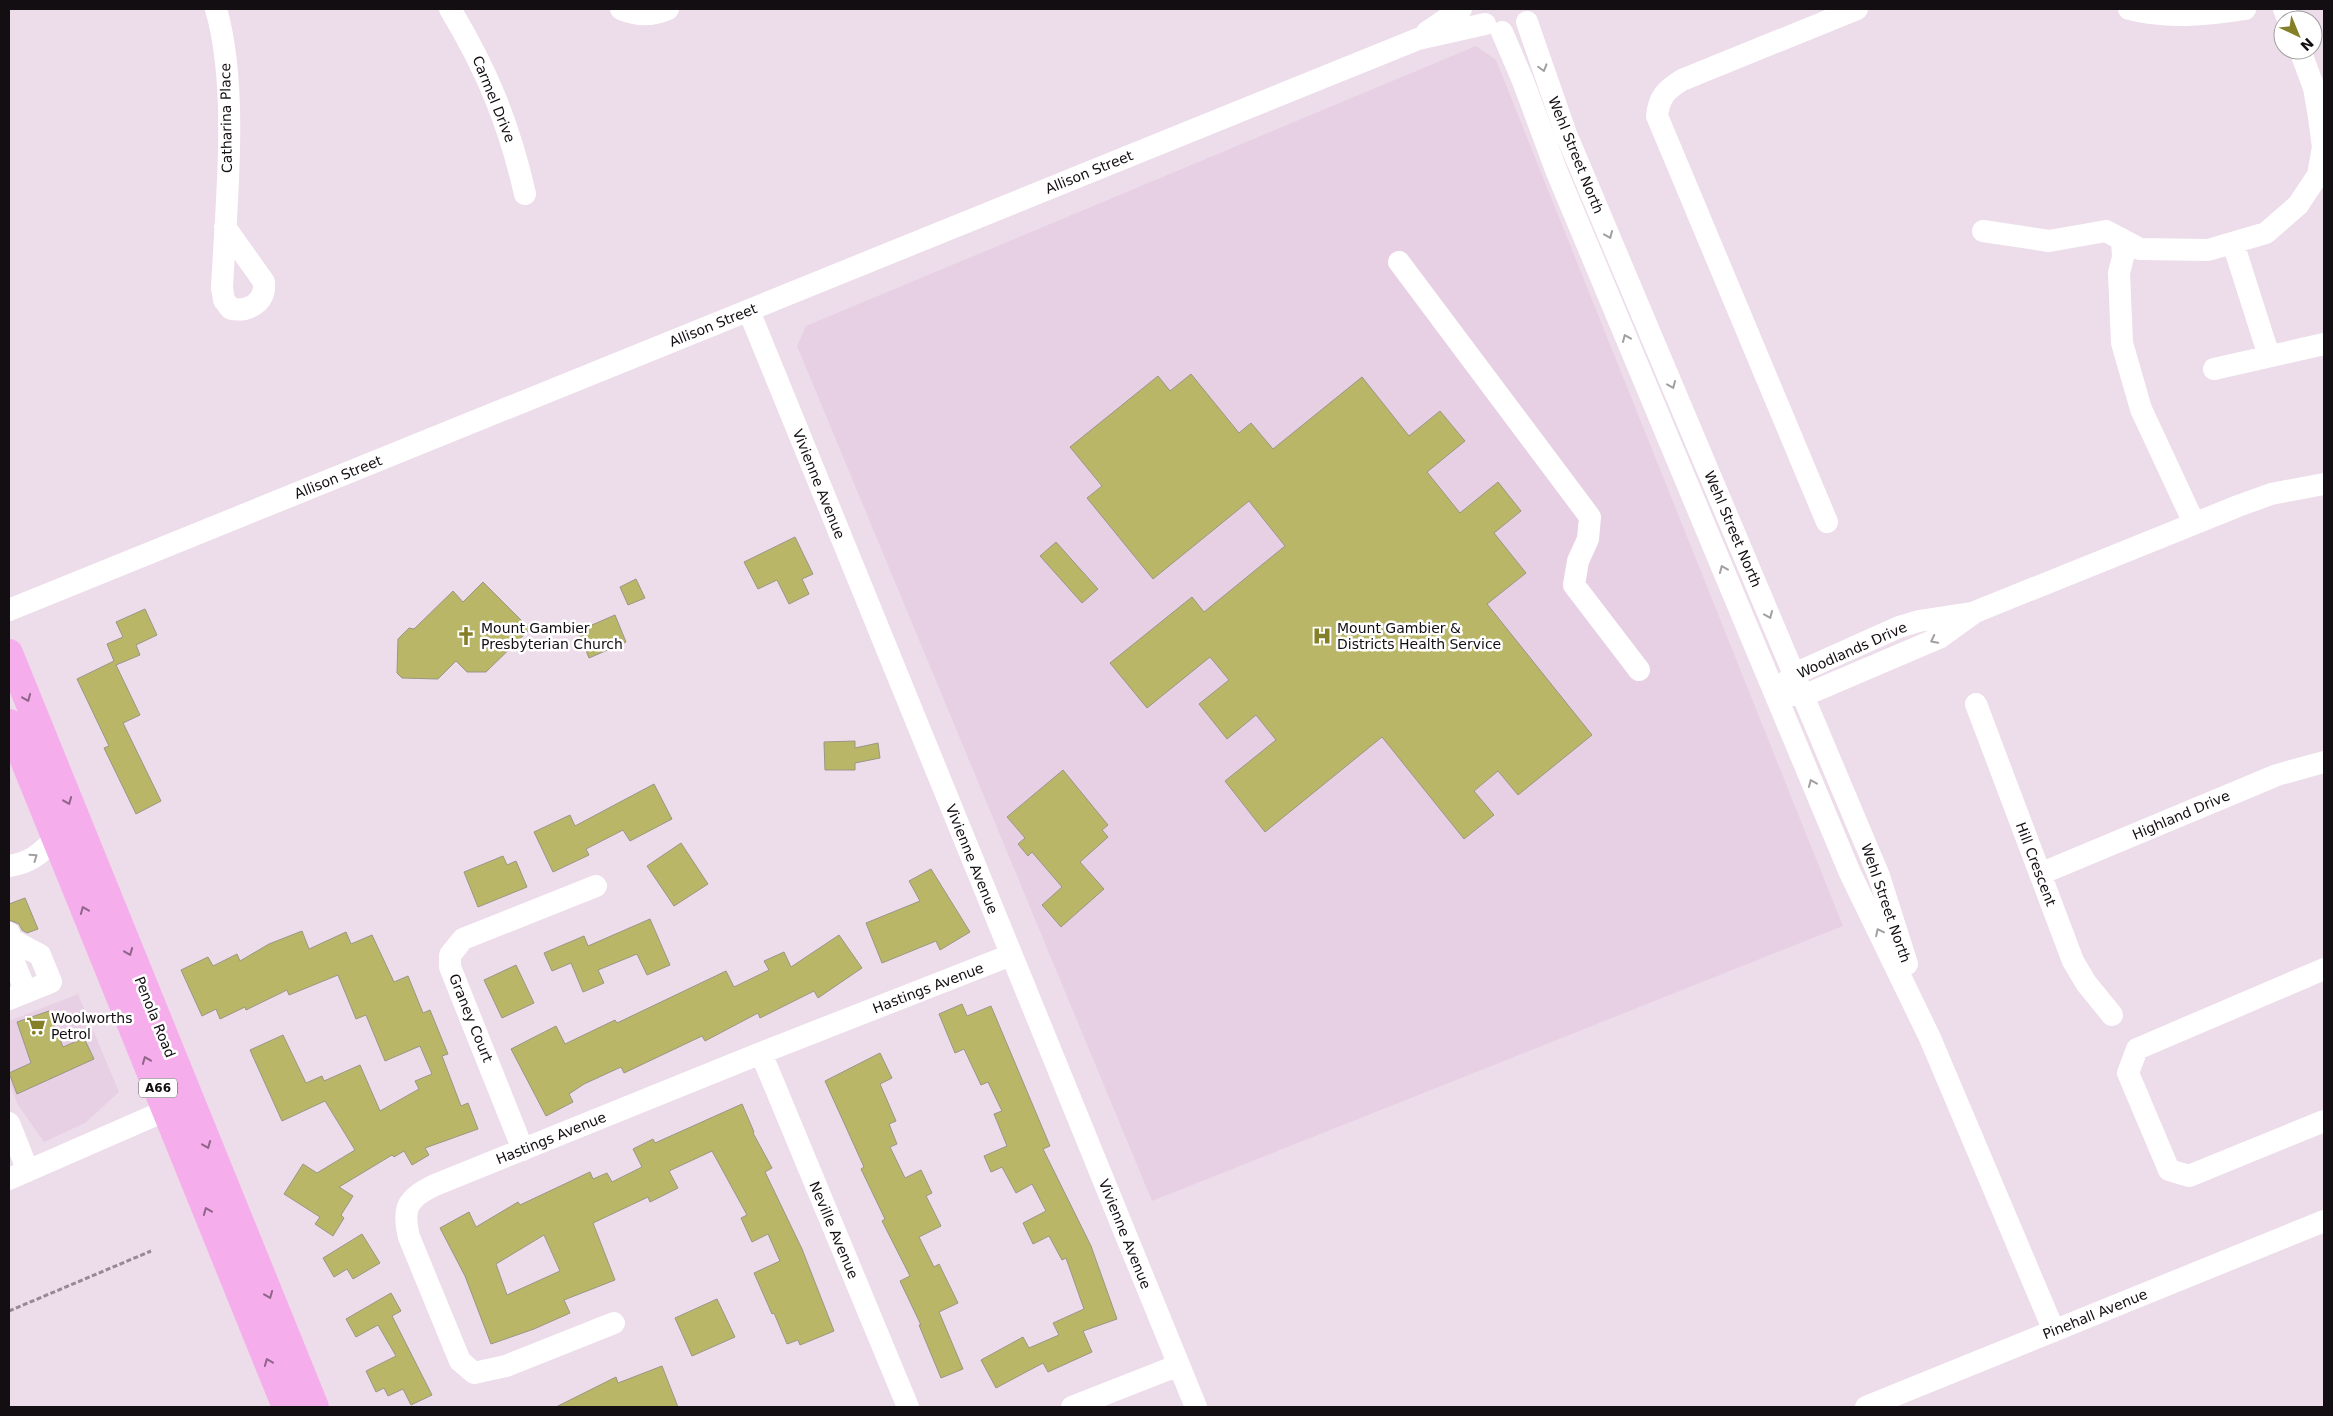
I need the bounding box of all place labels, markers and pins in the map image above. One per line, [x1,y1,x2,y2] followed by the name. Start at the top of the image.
[481,620,623,652] place label: Mount Gambier Presbyterian Church
[1337,620,1501,652] place label: Mount Gambier & Districts Health Service
[455,625,477,647] church icon: Mount Gambier Presbyterian Church
[1311,625,1333,647] hospital icon: Mount Gambier & Districts Health Service
[51,1010,132,1042] place label: Woolworths Petrol
[25,1015,47,1037] supermarket icon: Woolworths Petrol

